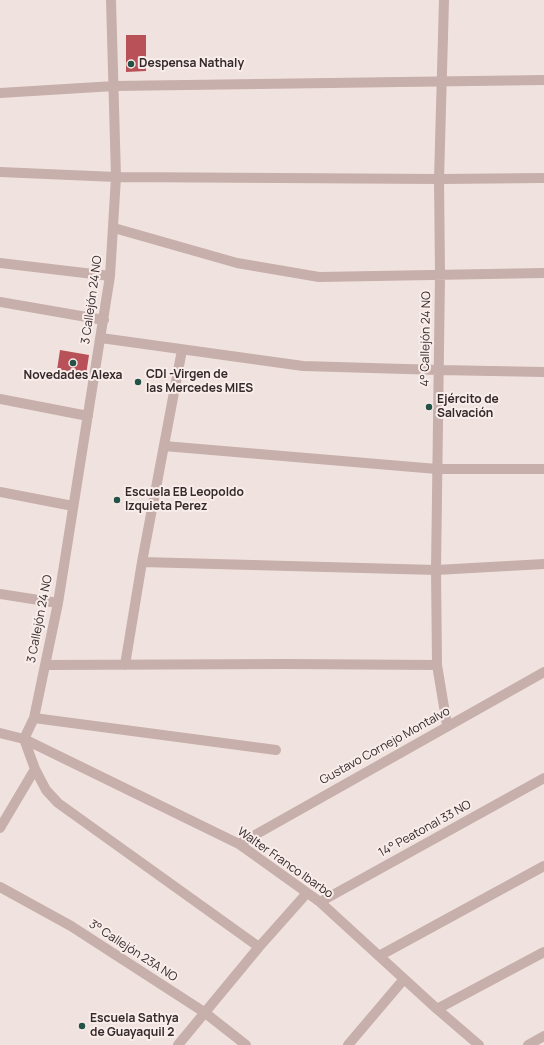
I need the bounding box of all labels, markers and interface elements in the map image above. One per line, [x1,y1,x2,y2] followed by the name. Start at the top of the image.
[139,57,244,71] place label: Despensa Nathaly
[126,59,136,69] marker: Despensa Nathaly
[79,255,105,345] street label: 3 Callejón 24 NO
[418,291,434,387] street label: 4° Callejón 24 NO
[68,358,78,368] marker: Novedades Alexa
[146,368,253,396] place label: CDI -Virgen de las Mercedes MIES
[24,369,122,383] place label: Novedades Alexa
[133,377,143,387] marker: CDI -Virgen de las Mercedes MIES
[437,393,499,421] place label: Ejército de Salvación
[424,402,434,412] marker: Ejército de Salvación
[125,486,244,514] place label: Escuela EB Leopoldo Izquieta Perez
[112,495,122,505] marker: Escuela EB Leopoldo Izquieta Perez
[24,574,56,664] street label: 3 Callejón 24 NO
[317,704,453,788] street label: Gustavo Cornejo Montalvo
[376,798,474,860] street label: 14° Peatonal 33 NO
[234,825,336,901] street label: Walter Franco Ibarbo
[86,917,180,985] street label: 3° Callejón 23A NO
[90,1012,179,1040] place label: Escuela Sathya de Guayaquil 2
[77,1021,87,1031] marker: Escuela Sathya de Guayaquil 2

